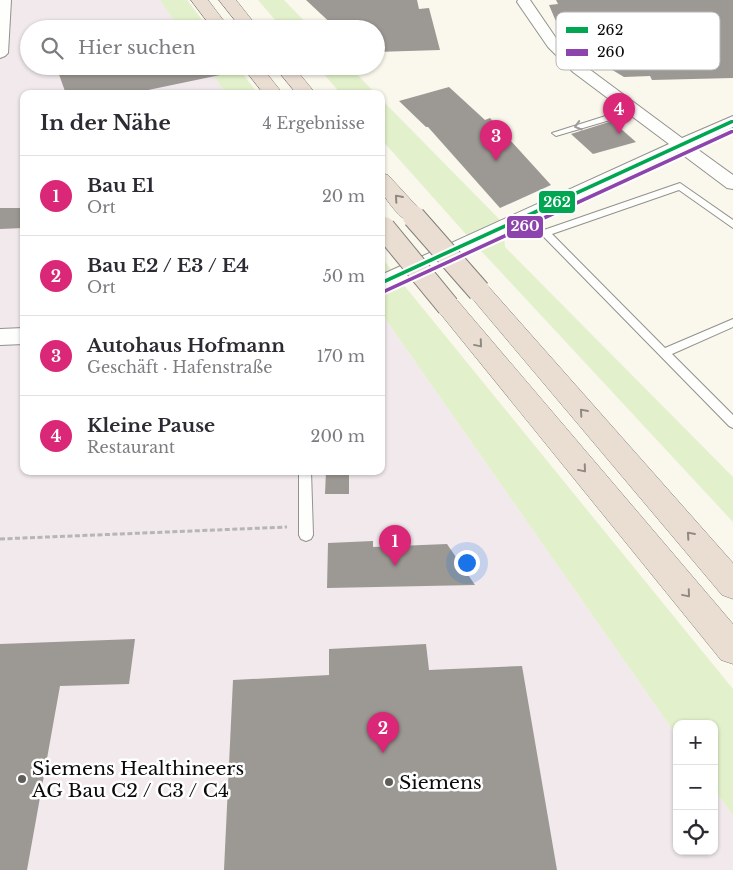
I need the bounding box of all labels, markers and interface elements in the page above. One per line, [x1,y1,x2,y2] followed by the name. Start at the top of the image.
[556,12,720,70] legend
[20,20,385,75] search box
[597,21,623,39] text: 262
[38,34,66,62] icon: search
[78,36,196,59] text: Hier suchen
[597,43,625,61] text: 260
[603,93,635,134] pin: 4
[40,110,171,136] text: In der Nähe
[262,113,365,133] text: 4 Ergebnisse
[480,120,512,161] pin: 3
[574,120,582,131] one-way arrow
[87,174,154,197] text: Bau E1
[53,186,59,206] text: 1
[322,186,365,206] text: 20 m
[538,190,576,214] line badge: 262
[543,193,571,211] text: 262
[394,195,403,204] one-way arrow
[87,197,116,217] text: Ort
[506,215,544,239] line badge: 260
[510,217,540,235] text: 260
[87,254,249,277] text: Bau E2 / E3 / E4
[51,266,61,286] text: 2
[323,266,365,286] text: 50 m
[87,277,116,297] text: Ort
[87,334,285,357] text: Autohaus Hofmann
[473,338,482,347] one-way arrow
[51,346,61,366] text: 3
[317,346,365,366] text: 170 m
[87,357,272,377] text: Geschäft · Hafenstraße
[580,408,589,417] one-way arrow
[87,414,215,437] text: Kleine Pause
[51,426,61,446] text: 4
[311,426,365,446] text: 200 m
[87,437,175,457] text: Restaurant
[577,463,586,472] one-way arrow
[379,525,411,566] pin: 1
[686,531,695,540] one-way arrow
[454,550,480,576] your location
[681,588,690,597] one-way arrow
[367,712,399,753] pin: 2
[673,720,718,855] map controls
[673,720,718,765] button: +
[31,757,244,802] place label: Siemens Healthineers AG Bau C2 / C3 / C4
[673,765,718,810] button: −
[399,771,482,794] place label: Siemens
[16,773,28,785] marker: Siemens Healthineers AG Bau C2 / C3 / C4
[383,776,395,788] marker: Siemens
[673,810,718,855] button: locate

